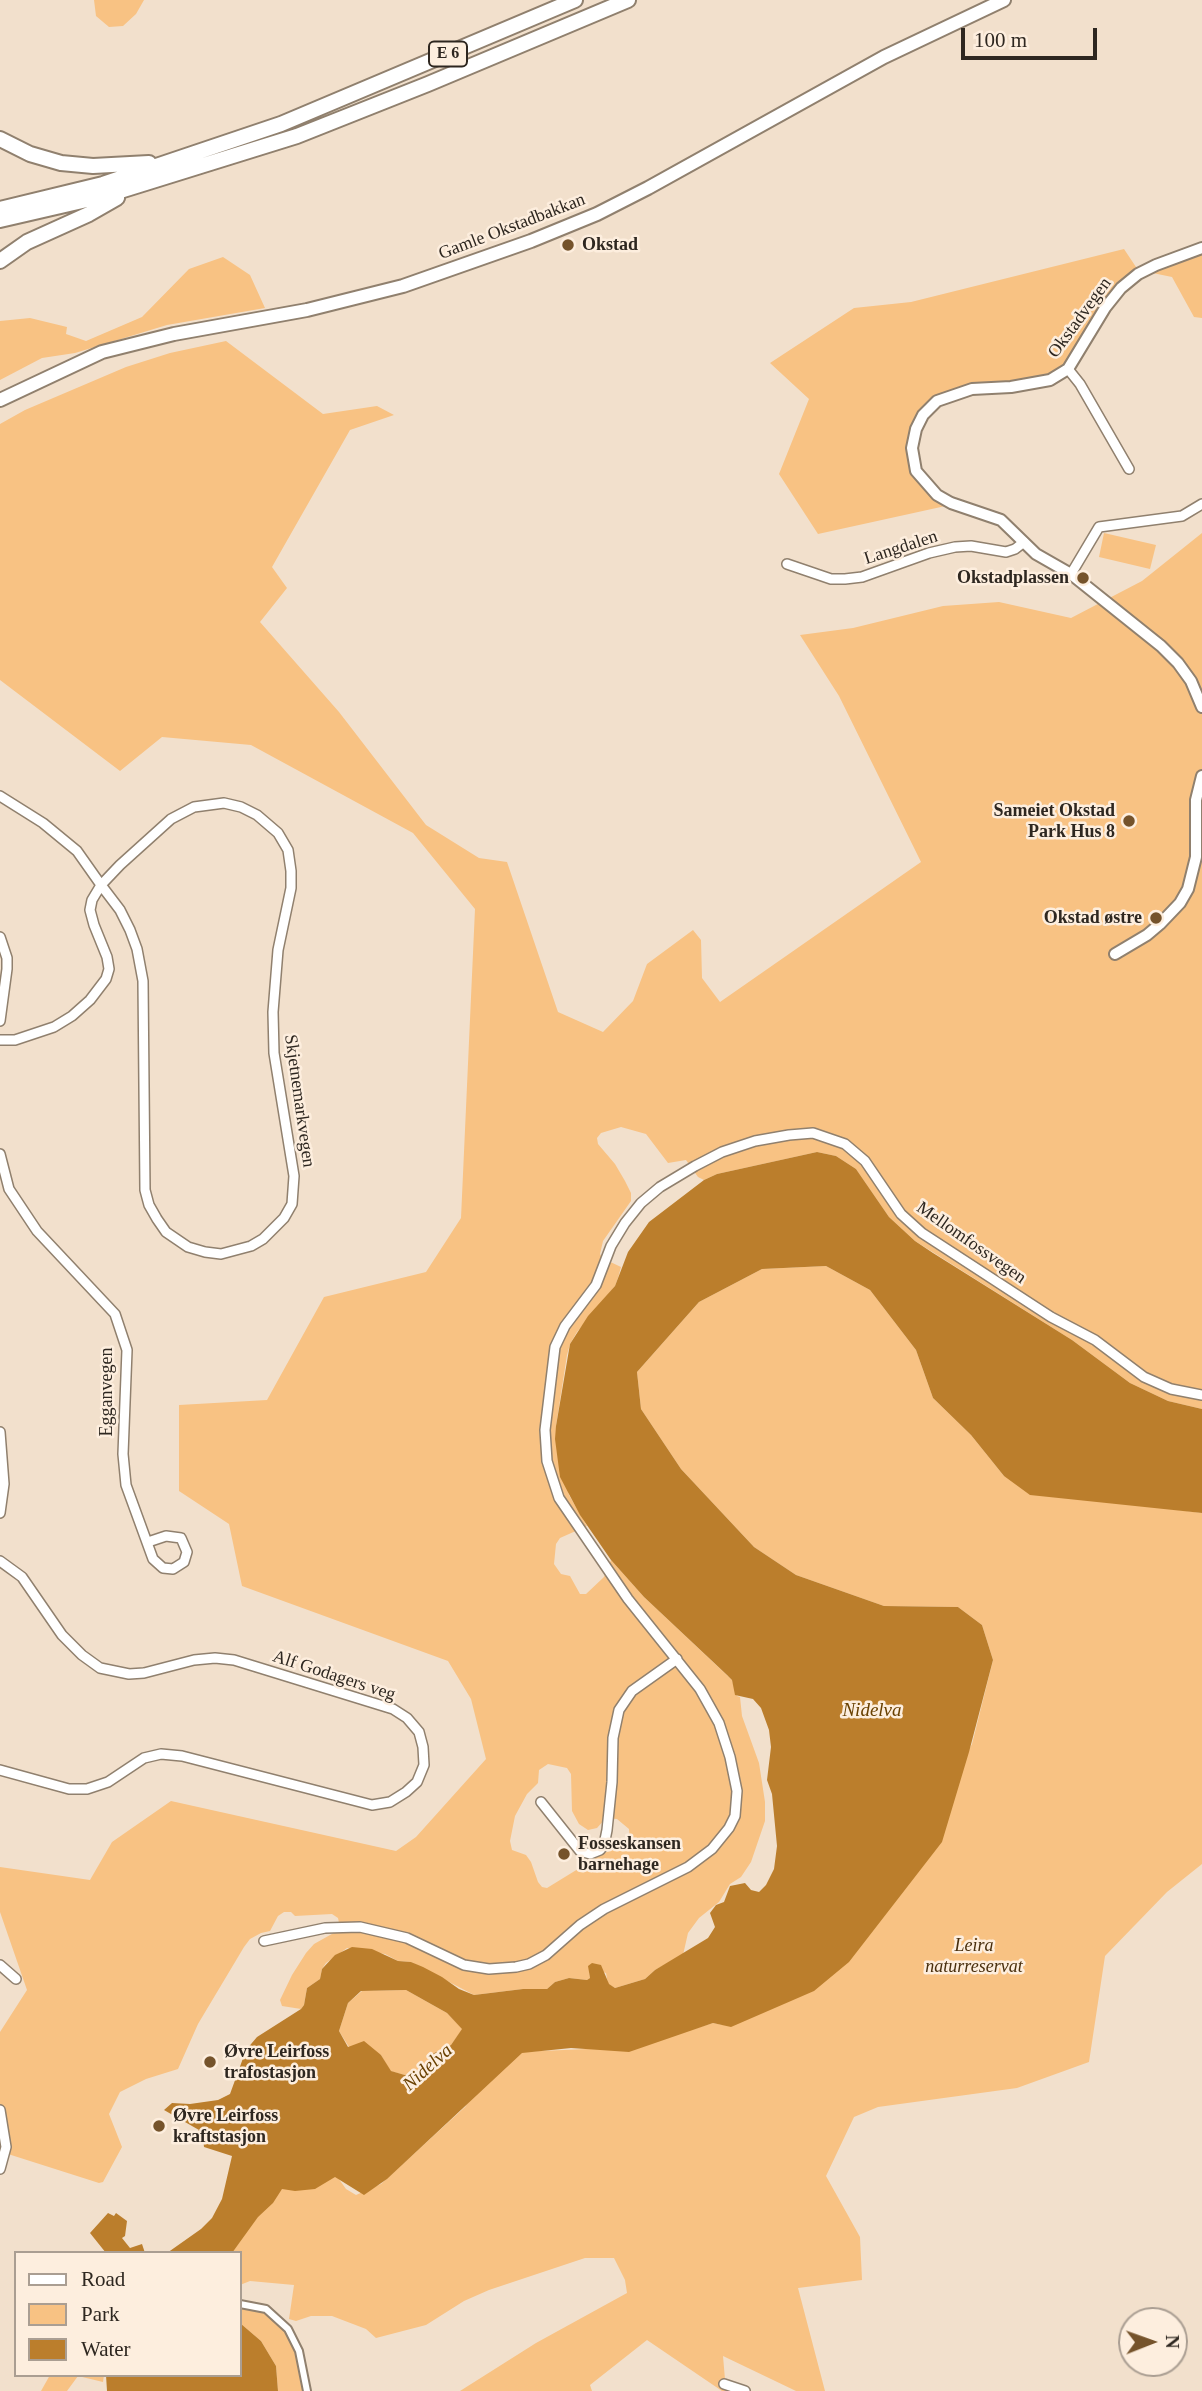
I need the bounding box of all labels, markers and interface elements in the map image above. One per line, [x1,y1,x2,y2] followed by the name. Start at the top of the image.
[964,14,1100,58] scale bar
[974,28,1027,52] text: 100 m
[429,42,467,66] road number: E 6
[436,189,588,265] street label: Gamle Okstadbakkan
[582,234,638,256] place label: Okstad
[560,237,576,253] marker: Okstad
[1044,274,1116,362] street label: Okstadvegen
[862,526,940,570] street label: Langdalen
[957,567,1069,589] place label: Okstadplassen
[1075,570,1091,586] marker: Okstadplassen
[993,800,1115,842] place label: Sameiet Okstad Park Hus 8
[1121,813,1137,829] marker: Sameiet Okstad Park Hus 8
[1044,907,1142,929] place label: Okstad østre
[1148,910,1164,926] marker: Okstad østre
[279,1033,319,1169] street label: Skjetnemarkvegen
[912,1197,1030,1289] street label: Mellomfossvegen
[96,1348,118,1436] street label: Egganvegen
[270,1646,398,1706] street label: Alf Godagers veg
[842,1700,902,1722] water label: Nidelva
[578,1833,681,1876] place label: Fosseskansen barnehage
[556,1846,572,1862] marker: Fosseskansen barnehage
[925,1935,1023,1978] park label: Leira naturreservat
[398,2040,458,2096] water label: Nidelva
[224,2041,329,2084] place label: Øvre Leirfoss trafostasjon
[202,2054,218,2070] marker: Øvre Leirfoss trafostasjon
[173,2105,278,2148] place label: Øvre Leirfoss kraftstasjon
[151,2118,167,2134] marker: Øvre Leirfoss kraftstasjon
[14,2251,242,2377] legend
[81,2267,125,2291] text: Road
[81,2302,120,2326] text: Park
[1118,2307,1188,2377] north arrow
[1162,2335,1183,2349] text: N
[81,2337,131,2361] text: Water

